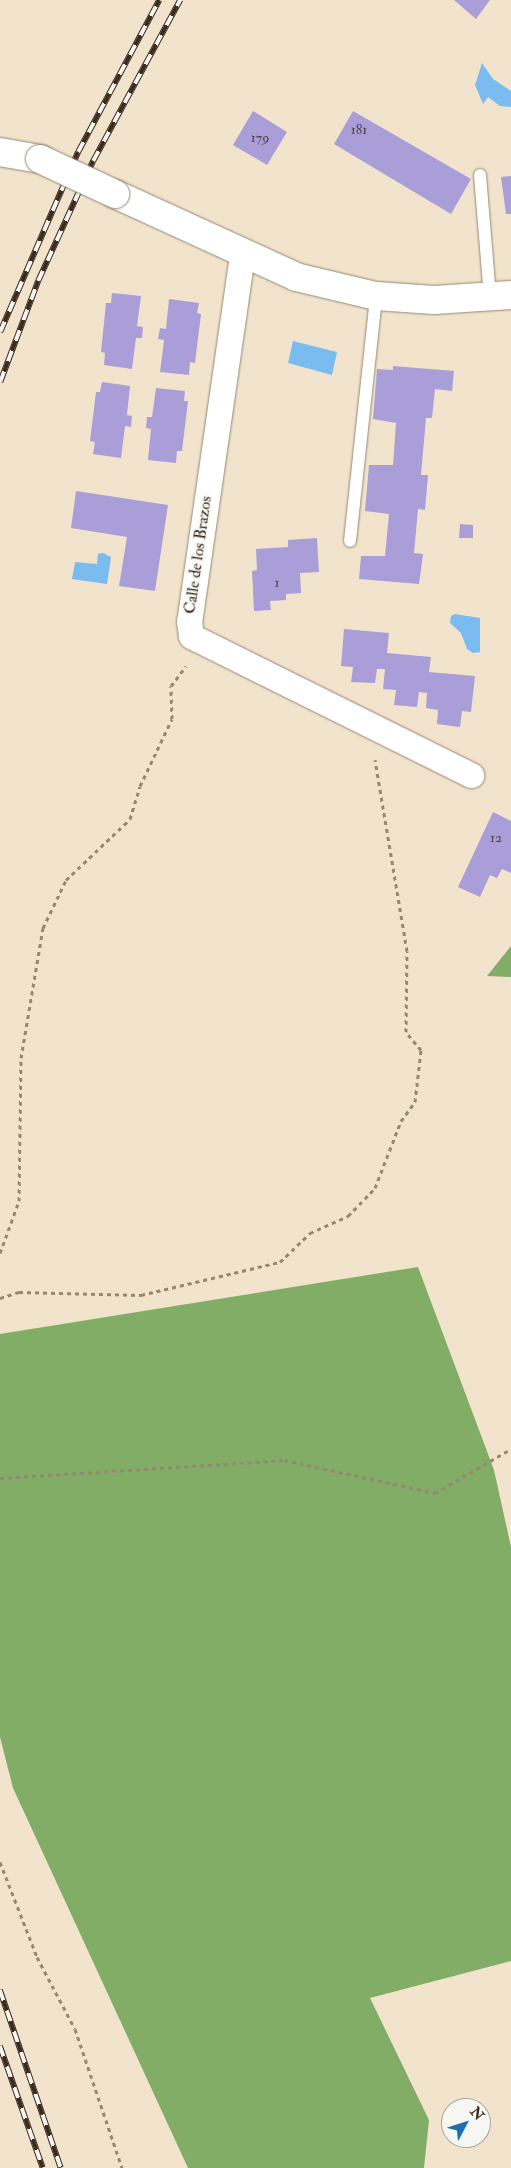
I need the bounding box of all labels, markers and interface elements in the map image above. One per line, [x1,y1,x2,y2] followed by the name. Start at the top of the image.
[351,122,367,138] house number: 181
[251,130,269,146] house number: 179
[180,495,216,615] street label: Calle de los Brazos
[275,575,279,591] house number: 1
[490,830,502,846] house number: 12
[441,2098,491,2148] north arrow
[467,2103,488,2124] text: N

